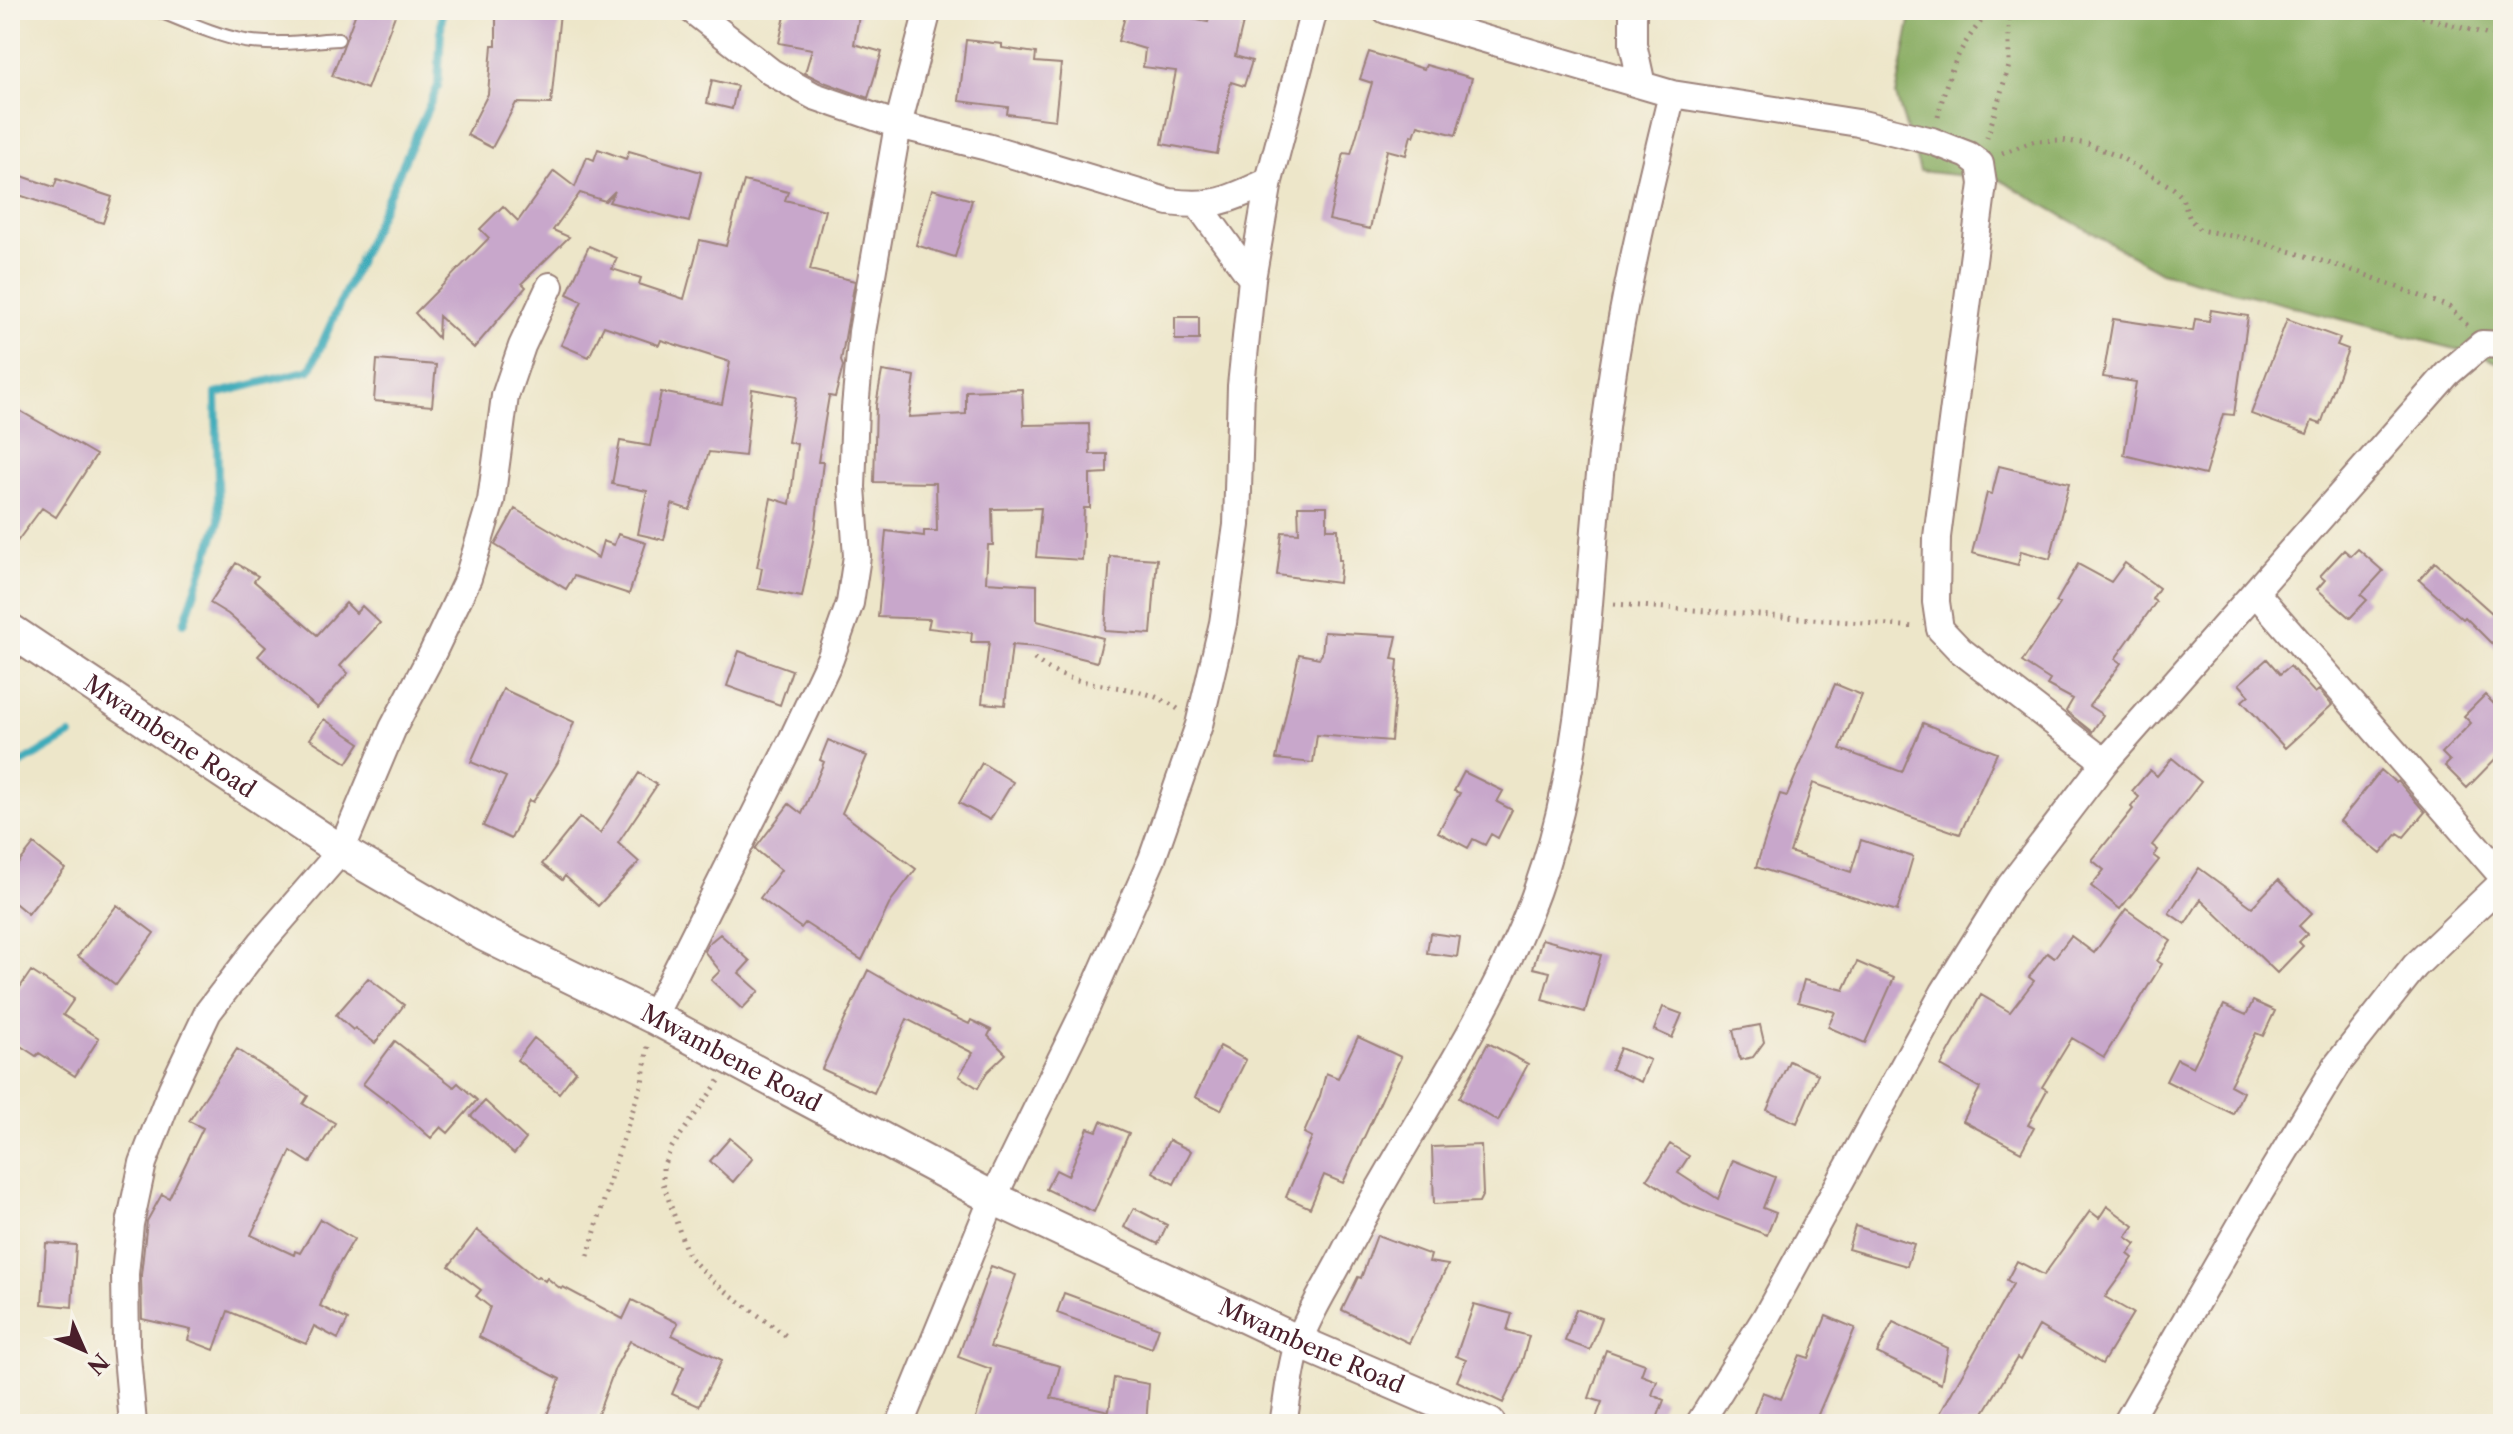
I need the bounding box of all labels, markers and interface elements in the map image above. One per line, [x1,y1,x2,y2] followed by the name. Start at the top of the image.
[79,669,262,804] street label: Mwambene Road
[636,998,827,1118] street label: Mwambene Road
[1214,1291,1409,1400] street label: Mwambene Road
[44,1310,124,1390] north arrow
[81,1347,114,1380] text: N

